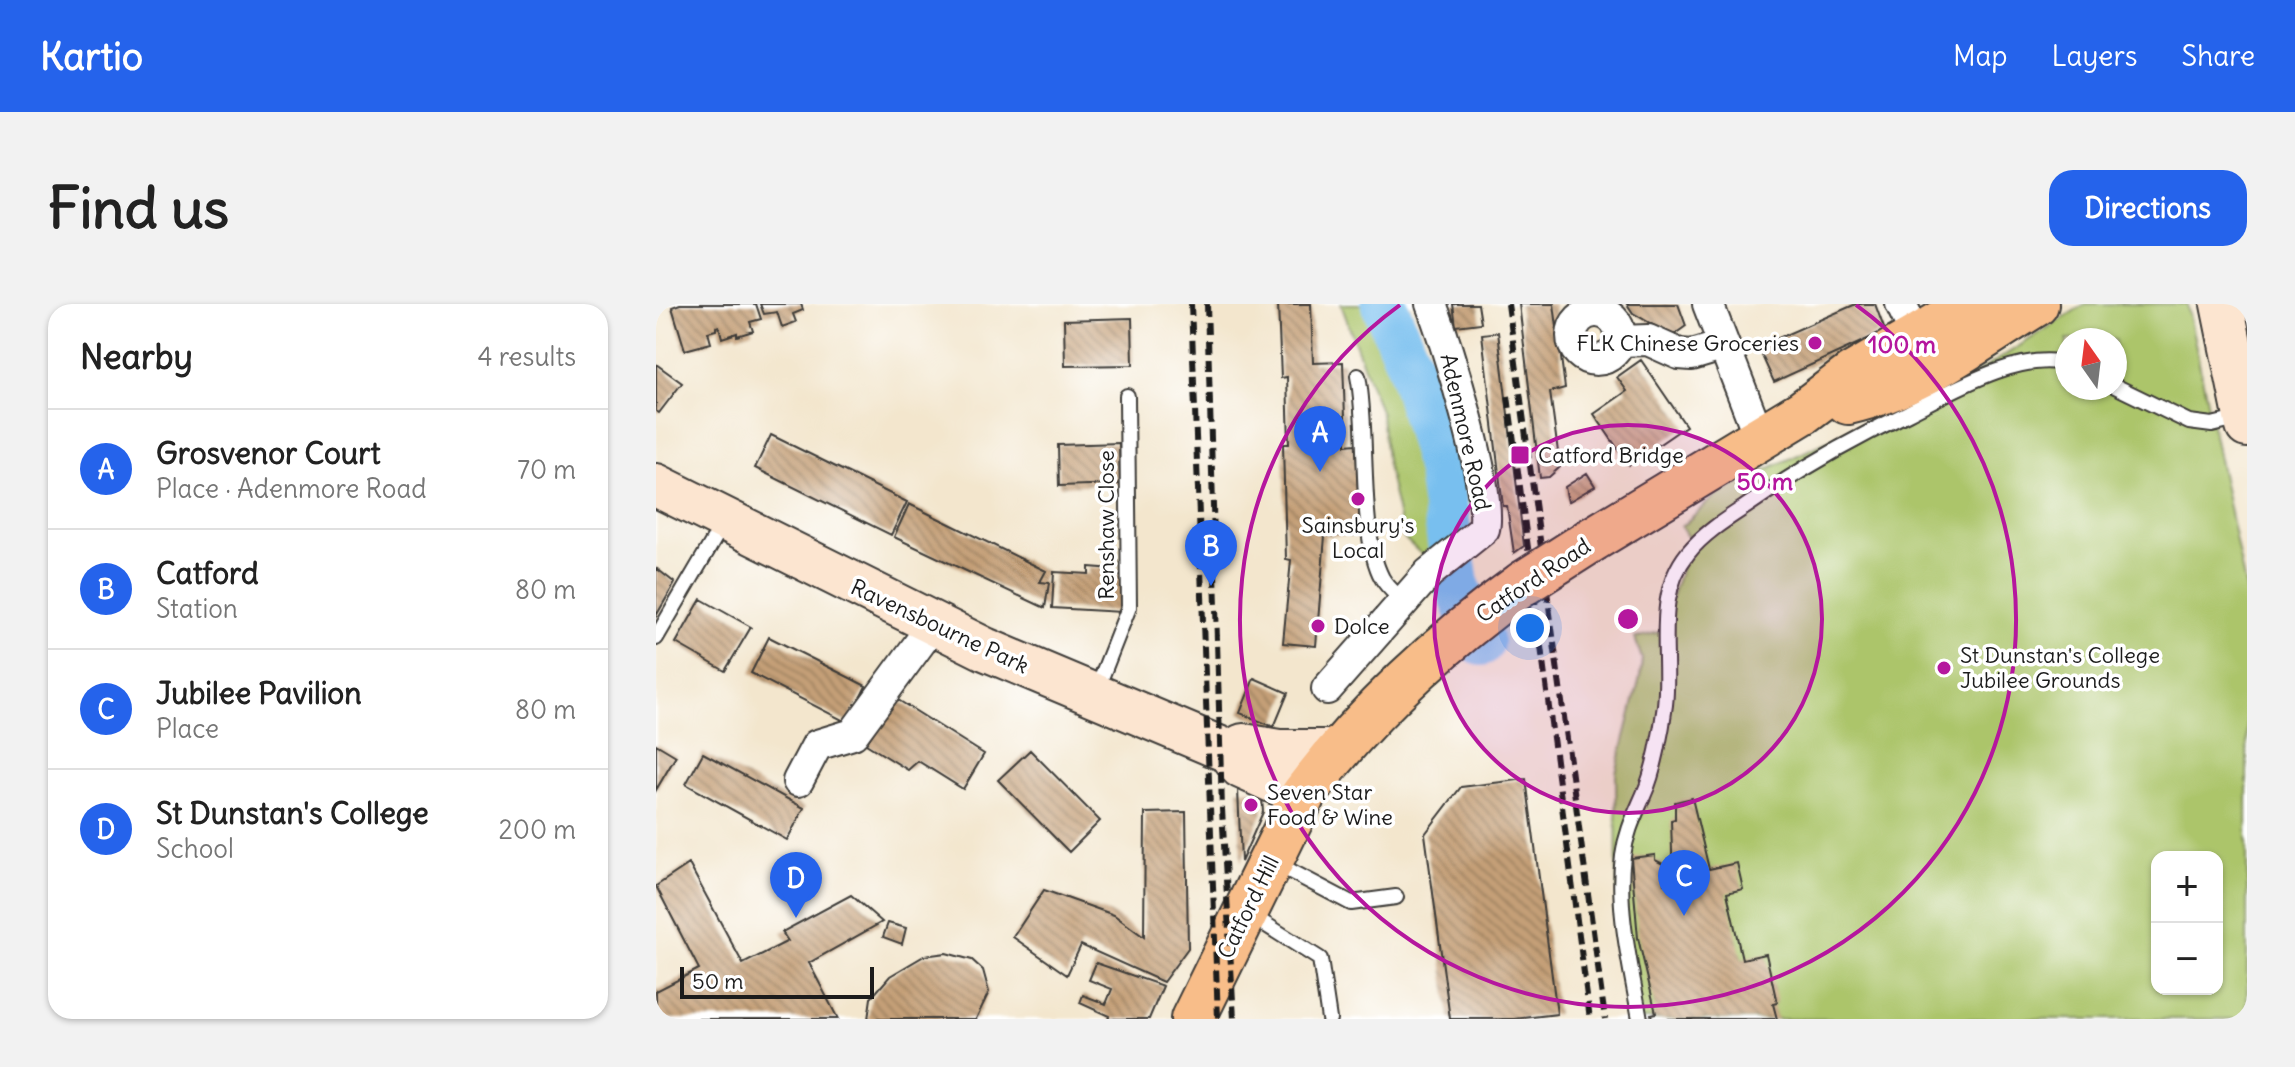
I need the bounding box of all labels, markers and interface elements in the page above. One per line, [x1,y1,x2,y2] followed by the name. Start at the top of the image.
[40,33,143,80] text: Kartio
[1953,38,2008,74] text: Map
[2052,38,2138,74] text: Layers
[2182,38,2255,74] text: Share
[2049,170,2247,246] button: Directions
[48,173,229,243] text: Find us
[2055,328,2127,400] north arrow
[1576,329,1799,357] place label: FLK Chinese Groceries
[1868,329,1936,359] text: 100 m
[1806,334,1824,352] marker: FLK Chinese Groceries
[80,335,193,378] text: Nearby
[478,340,576,373] text: 4 results
[1434,351,1498,513] street label: Adenmore Road
[1294,406,1346,472] pin: A
[156,434,381,472] text: Grosvenor Court
[1538,441,1684,469] place label: Catford Bridge
[1509,444,1531,466] marker: Catford Bridge
[1092,450,1120,600] street label: Renshaw Close
[98,453,114,486] text: A
[517,453,576,486] text: 70 m
[1737,466,1793,496] text: 50 m
[156,472,426,505] text: Place · Adenmore Road
[1349,490,1367,508] marker: Sainsbury's Local
[1301,511,1415,564] place label: Sainsbury's Local
[1185,520,1237,586] pin: B
[1470,531,1596,629] street label: Catford Road
[156,554,259,592] text: Catford
[846,572,1034,680] street label: Ravensbourne Park
[97,573,115,606] text: B
[515,573,576,606] text: 80 m
[156,592,238,625] text: Station
[1614,605,1642,633] centre of rings
[1510,608,1550,648] your location
[1334,612,1390,640] place label: Dolce
[1309,617,1327,635] marker: Dolce
[1960,641,2160,694] place label: St Dunstan's College Jubilee Grounds
[1935,659,1953,677] marker: St Dunstan's College Jubilee Grounds
[156,674,362,712] text: Jubilee Pavilion
[97,693,115,726] text: C
[515,693,576,726] text: 80 m
[156,712,219,745] text: Place
[1267,778,1393,831] place label: Seven Star Food & Wine
[156,794,429,832] text: St Dunstan's College
[1242,796,1260,814] marker: Seven Star Food & Wine
[97,813,115,846] text: D
[499,813,576,846] text: 200 m
[156,832,234,865] text: School
[1658,850,1710,916] pin: C
[1211,851,1285,963] street label: Catford Hill
[2151,851,2223,995] map controls
[2151,851,2223,923] button: +
[770,852,822,918] pin: D
[2151,923,2223,995] button: −
[680,963,874,999] scale bar
[692,967,744,995] text: 50 m

